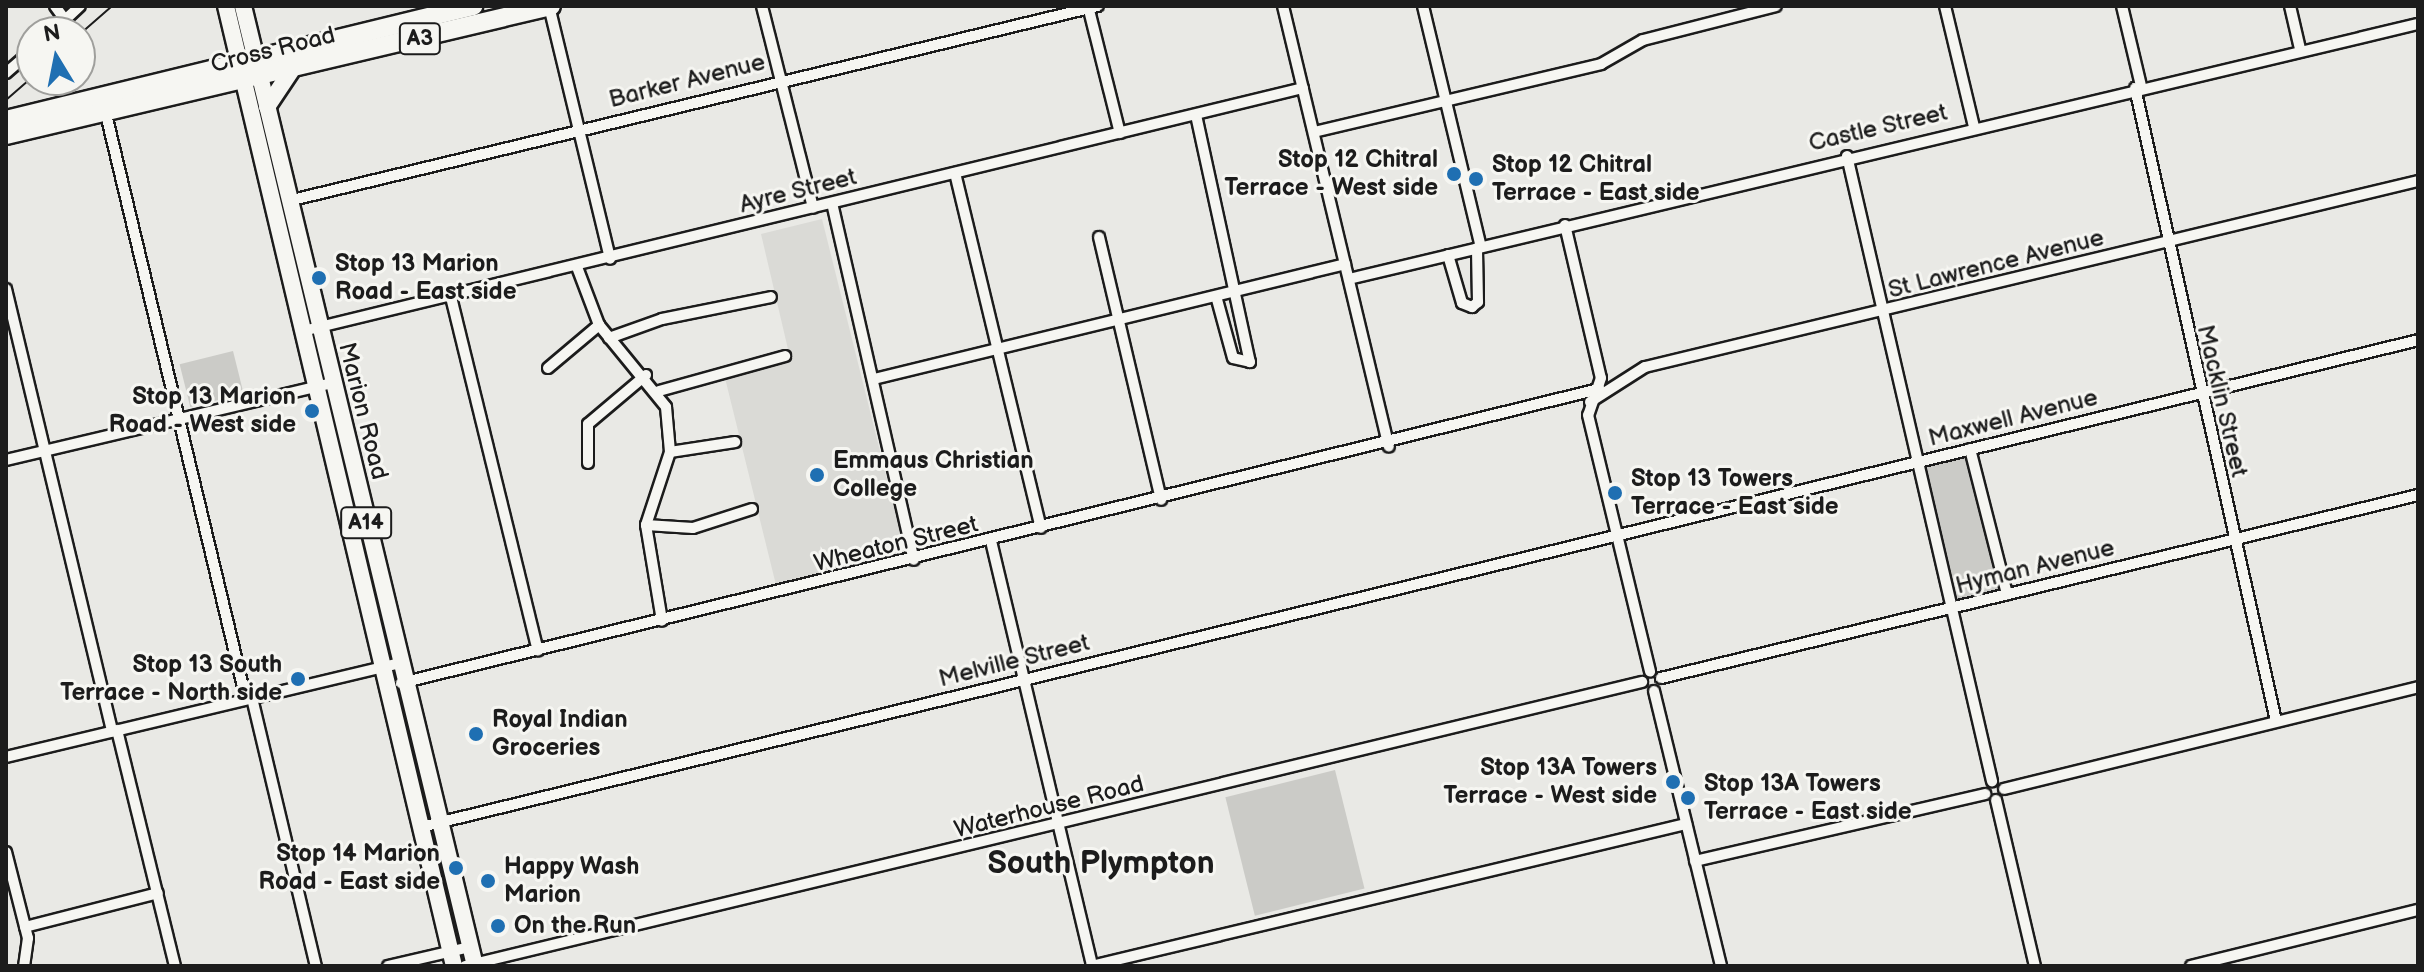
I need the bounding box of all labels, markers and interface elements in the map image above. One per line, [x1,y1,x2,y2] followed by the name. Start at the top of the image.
[16,16,96,96] north arrow
[42,19,63,49] text: N
[208,21,338,79] street label: Cross Road
[398,21,442,57] road number: A3
[606,48,768,114] street label: Barker Avenue
[1806,98,1950,158] street label: Castle Street
[1225,146,1438,202] place label: Stop 12 Chitral Terrace - West side
[1492,151,1700,207] place label: Stop 12 Chitral Terrace - East side
[736,163,860,219] street label: Ayre Street
[1445,165,1463,183] marker: Stop 12 Chitral Terrace - West side
[1467,170,1485,188] marker: Stop 12 Chitral Terrace - East side
[1885,223,2107,305] street label: St Lawrence Avenue
[335,250,516,306] place label: Stop 13 Marion Road - East side
[310,269,328,287] marker: Stop 13 Marion Road - East side
[2190,322,2254,480] street label: Macklin Street
[332,339,394,483] street label: Marion Road
[109,383,296,439] place label: Stop 13 Marion Road - West side
[1925,383,2101,453] street label: Maxwell Avenue
[303,402,321,420] marker: Stop 13 Marion Road - West side
[833,447,1034,503] place label: Emmaus Christian College
[1631,465,1839,521] place label: Stop 13 Towers Terrace - East side
[808,466,826,484] marker: Emmaus Christian College
[1606,484,1624,502] marker: Stop 13 Towers Terrace - East side
[340,505,392,541] road number: A14
[811,510,981,578] street label: Wheaton Street
[1953,533,2117,601] street label: Hyman Avenue
[936,628,1092,694] street label: Melville Street
[60,651,282,707] place label: Stop 13 South Terrace - North side
[289,670,307,688] marker: Stop 13 South Terrace - North side
[492,706,628,762] place label: Royal Indian Groceries
[467,725,485,743] marker: Royal Indian Groceries
[1444,754,1657,810] place label: Stop 13A Towers Terrace - West side
[951,770,1147,844] street label: Waterhouse Road
[1704,770,1912,826] place label: Stop 13A Towers Terrace - East side
[1664,773,1682,791] marker: Stop 13A Towers Terrace - West side
[1679,789,1697,807] marker: Stop 13A Towers Terrace - East side
[259,840,440,896] place label: Stop 14 Marion Road - East side
[987,845,1215,883] district label: South Plympton
[504,853,640,909] place label: Happy Wash Marion
[447,859,465,877] marker: Stop 14 Marion Road - East side
[479,872,497,890] marker: Happy Wash Marion
[514,912,636,940] place label: On the Run
[489,917,507,935] marker: On the Run

